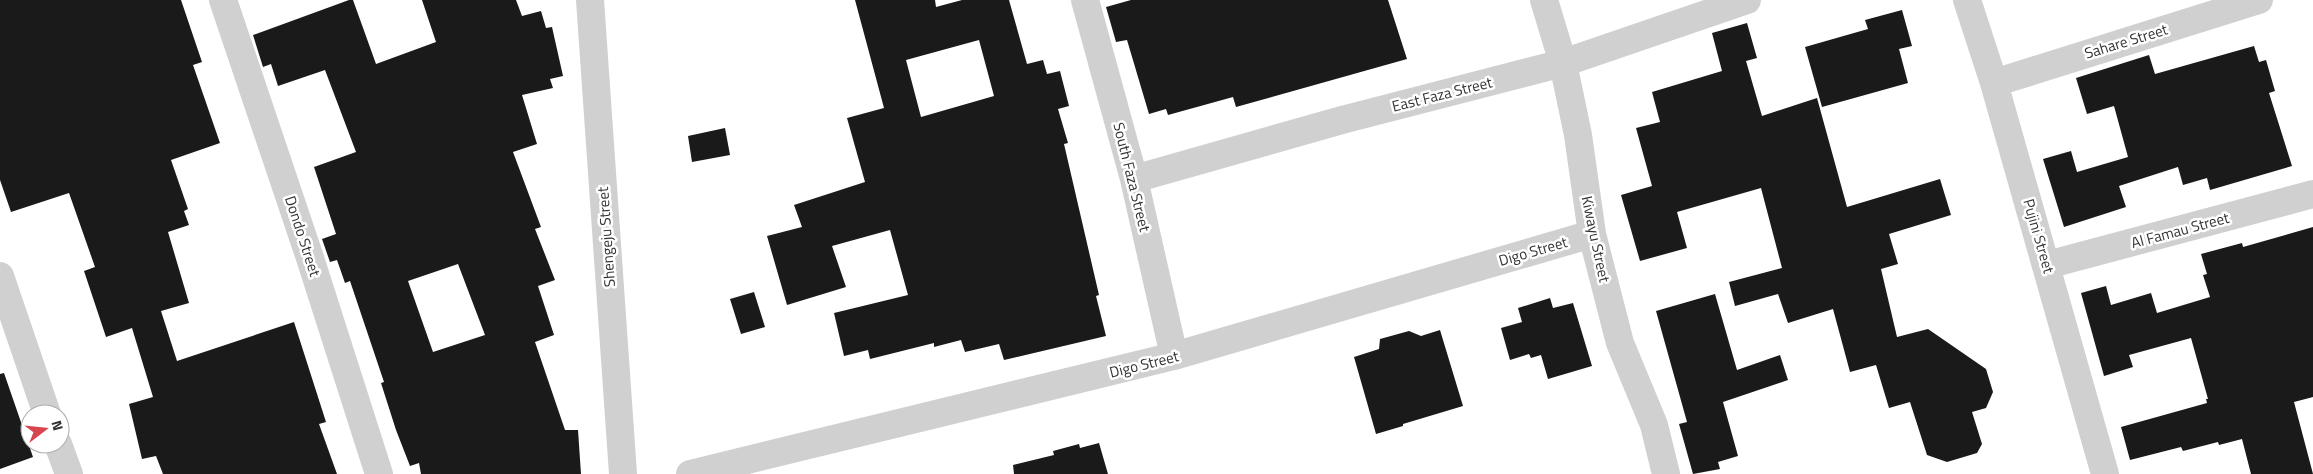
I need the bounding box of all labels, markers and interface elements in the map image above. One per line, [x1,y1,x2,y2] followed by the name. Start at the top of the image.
[2082,17,2171,65] street label: Sahare Street
[1389,70,1495,118] street label: East Faza Street
[1107,120,1157,235] street label: South Faza Street
[591,185,621,288] street label: Shengeju Street
[279,193,327,280] street label: Dondo Street
[1576,194,1617,285] street label: Kiwayu Street
[2017,196,2061,277] street label: Pujini Street
[2128,206,2232,254] street label: Al Famau Street
[1496,230,1571,272] street label: Digo Street
[1107,344,1182,384] street label: Digo Street
[20,404,70,454] north arrow
[47,418,69,433] text: N

